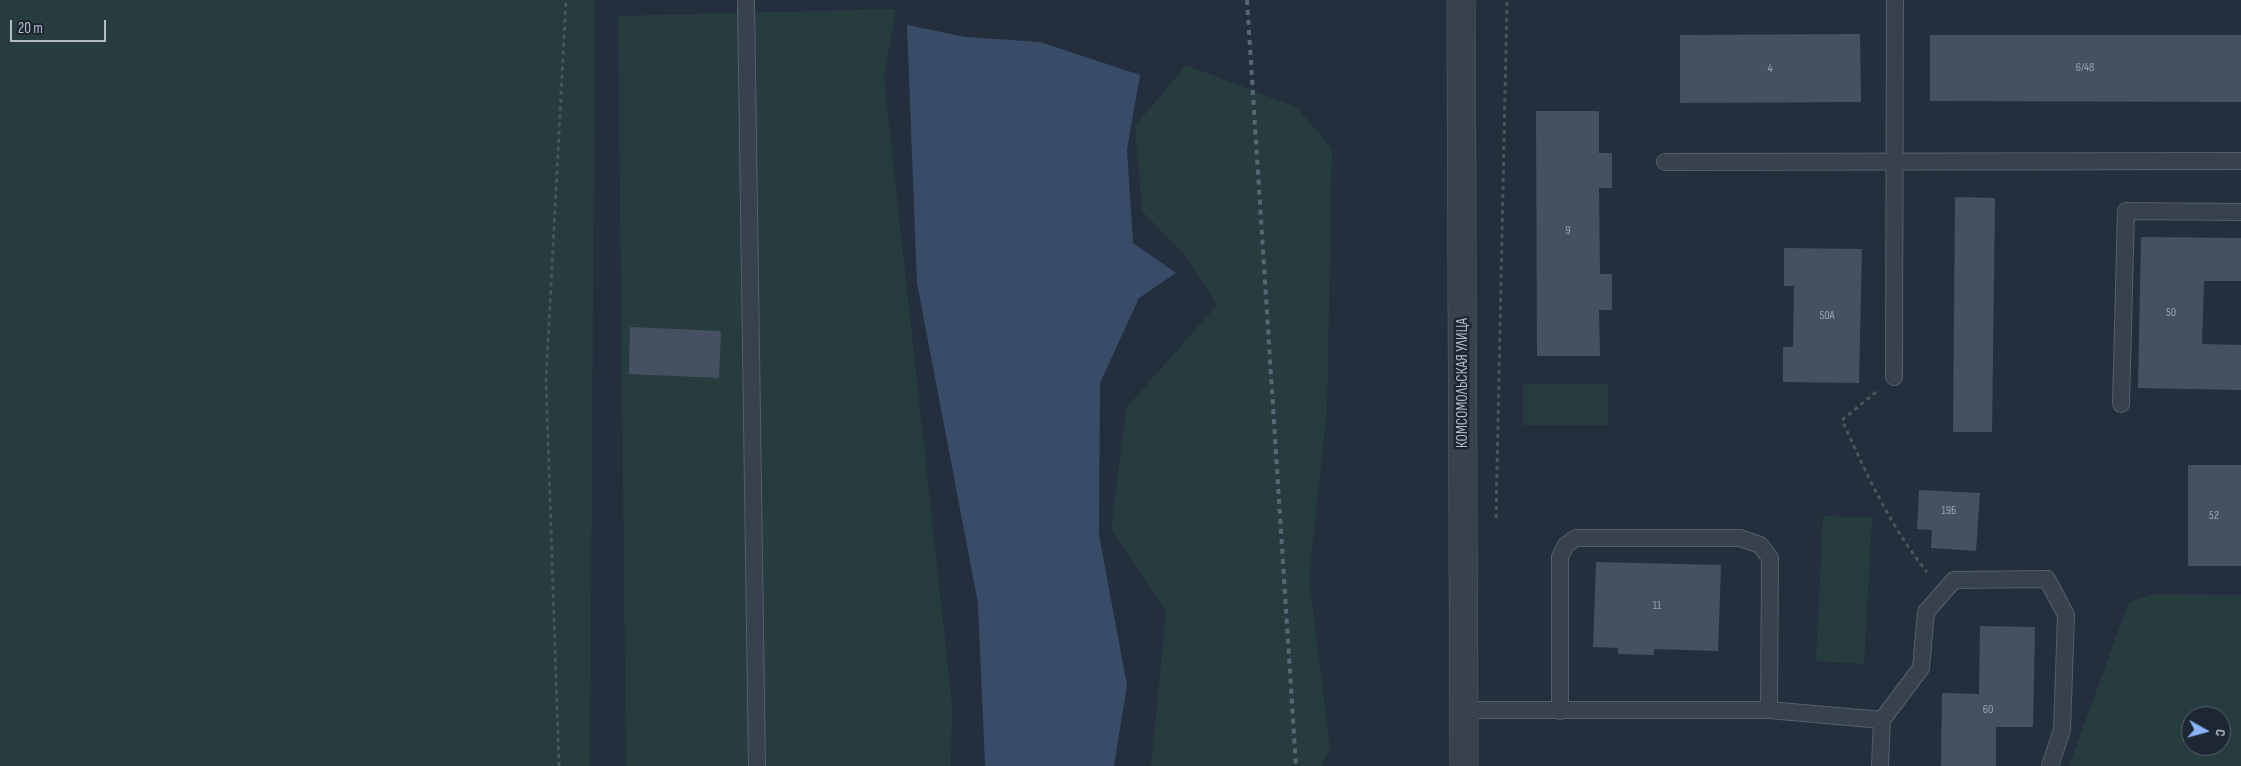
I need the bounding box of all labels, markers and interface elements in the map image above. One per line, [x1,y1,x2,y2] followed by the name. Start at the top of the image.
[12,10,109,42] scale bar
[18,19,43,38] text: 20 m
[2076,61,2094,75] house number: 6/48
[1767,62,1773,76] house number: 4
[1565,224,1571,238] house number: 9
[2166,306,2176,320] house number: 50
[1819,309,1835,323] house number: 50А
[1454,318,1472,448] street label: КОМСОМОЛЬСКАЯ УЛИЦА
[1942,504,1956,518] house number: 19Б
[2209,509,2219,523] house number: 52
[1653,599,1661,613] house number: 11
[1983,703,1993,717] house number: 60
[2181,706,2231,756] north arrow
[2212,728,2229,737] text: С

